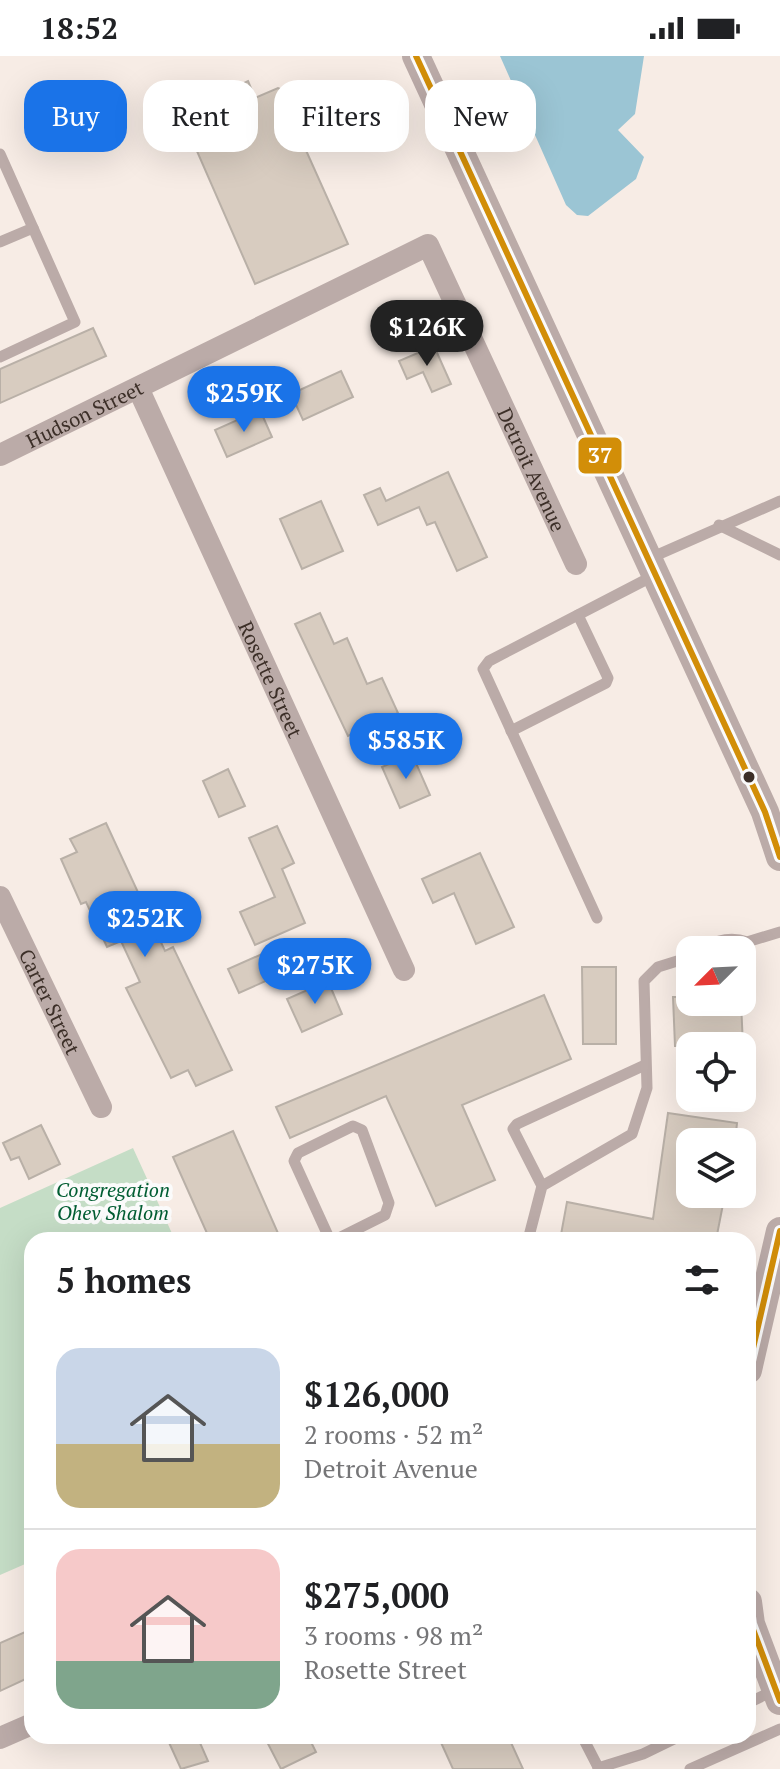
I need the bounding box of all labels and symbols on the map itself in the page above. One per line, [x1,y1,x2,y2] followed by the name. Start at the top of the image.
[371,300,483,368] pin: $126K
[188,366,300,434] pin: $259K
[21,373,148,454] street label: Hudson Street
[492,403,572,536] street label: Detroit Avenue
[577,436,623,475] line badge: 37
[588,440,612,469] text: 37
[233,617,310,742] street label: Rosette Street
[350,713,462,781] pin: $585K
[741,769,757,785] unlabelled marker
[89,891,201,959] pin: $252K
[676,936,756,1016] north arrow
[259,938,371,1006] pin: $275K
[13,944,87,1059] street label: Carter Street
[56,1176,170,1226] park label: Congregation Ohev Shalom

